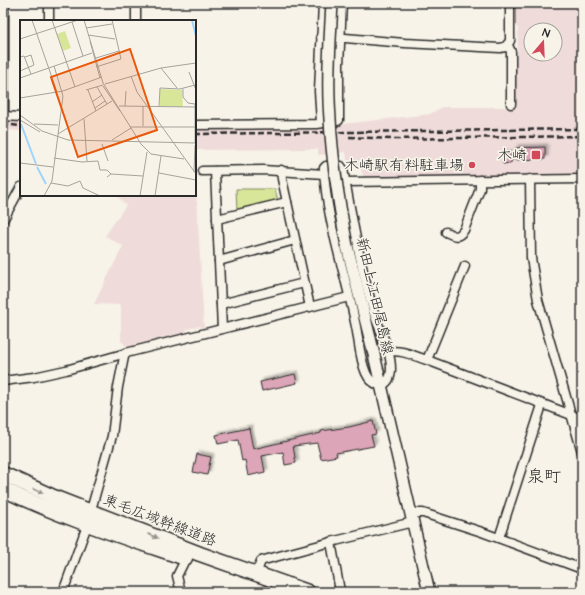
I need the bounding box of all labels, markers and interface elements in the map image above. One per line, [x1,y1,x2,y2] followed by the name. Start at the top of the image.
[20,20,196,196] inset map
[523,22,563,62] north arrow
[540,25,552,41] text: N
[497,145,527,166] place label: 木崎
[530,149,542,161] marker: 木崎
[344,155,464,176] place label: 木崎駅有料駐車場
[467,160,477,170] marker: 木崎駅有料駐車場
[351,235,398,357] street label: 新田上江田尾島線
[527,465,561,489] district label: 泉町
[33,488,44,494] one-way arrow
[100,489,220,552] street label: 東毛広域幹線道路
[147,533,159,539] one-way arrow

